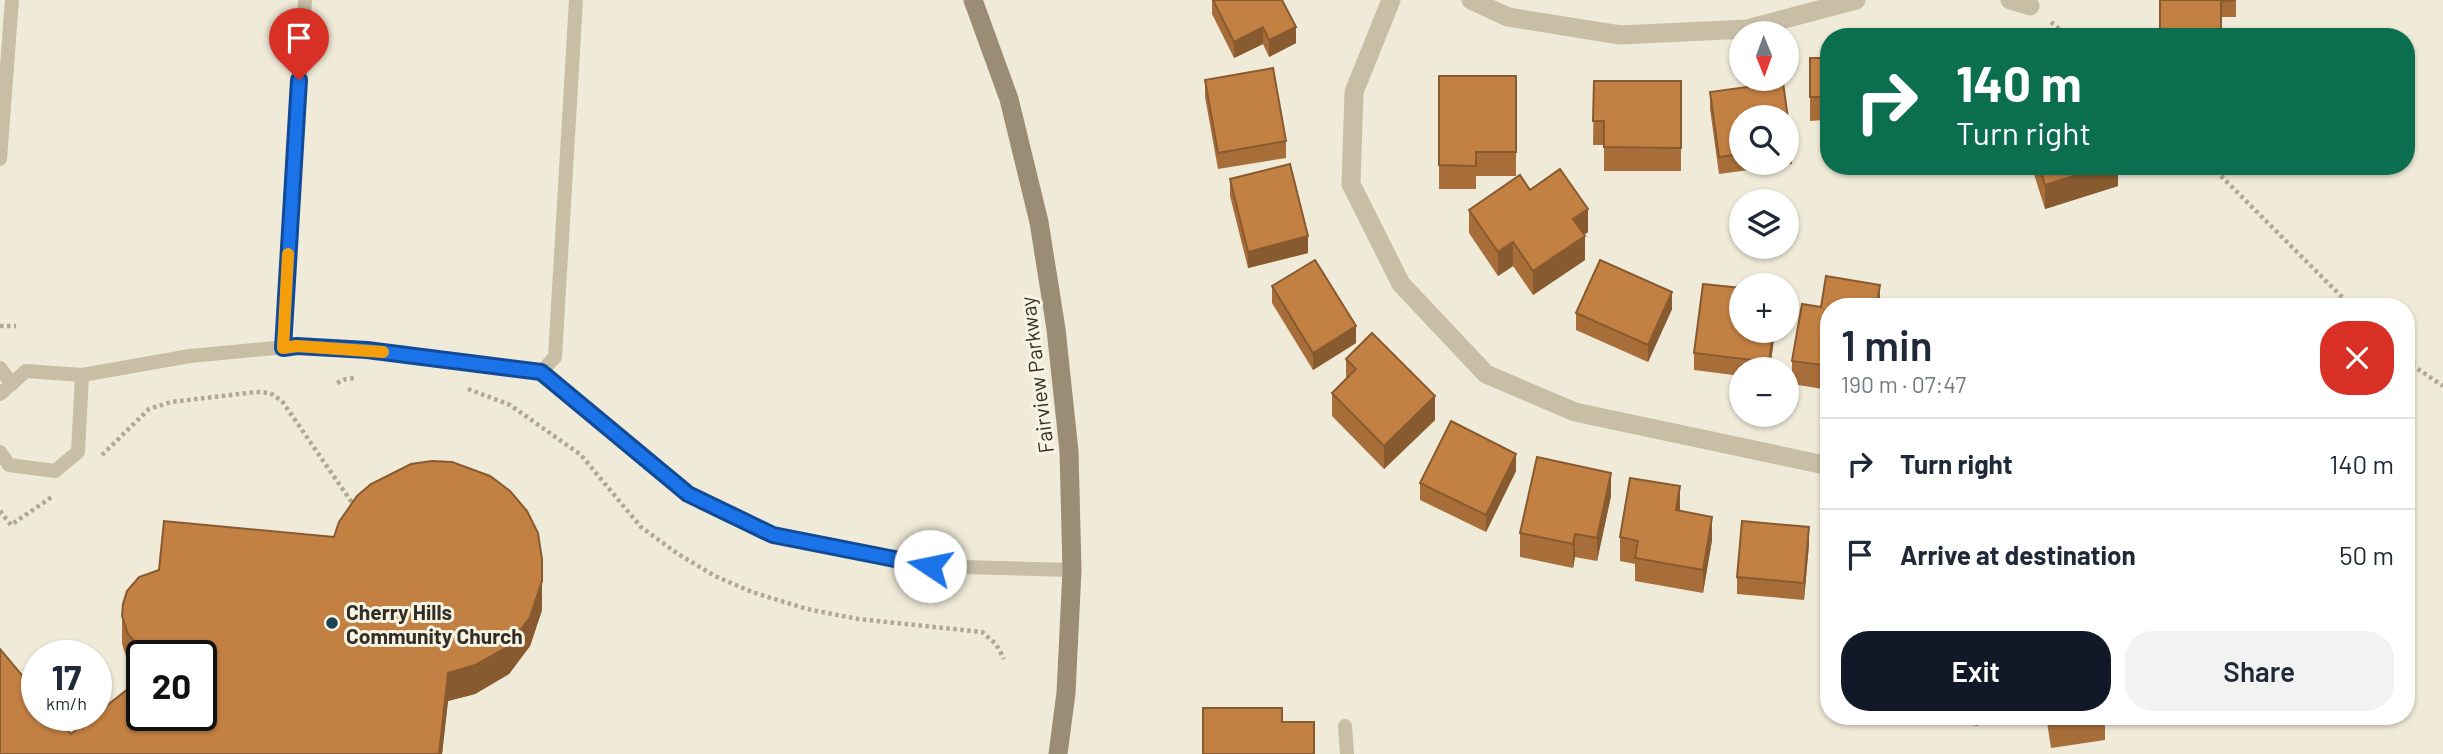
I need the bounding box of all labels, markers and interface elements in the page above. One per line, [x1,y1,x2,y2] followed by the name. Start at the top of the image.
[269,8,329,80] pin
[280,19,318,57] icon: arrive
[1729,21,1799,91] north arrow
[1729,21,1799,427] map controls
[1956,53,2082,112] text: 140 m
[1841,56,1932,147] icon: right
[1729,105,1799,175] button: search
[1956,113,2091,151] text: Turn right
[1729,189,1799,259] button: layers
[1729,273,1799,343] button: +
[1014,295,1058,455] street label: Fairview Parkway
[1841,319,1933,369] text: 1 min
[2320,321,2394,395] button: close
[1729,357,1799,427] button: −
[1841,370,1966,398] text: 190 m · 07:47
[1841,445,1879,483] icon: right
[1900,448,2013,479] text: Turn right
[2329,448,2394,479] text: 140 m
[893,529,967,603] position arrow
[1841,536,1879,574] icon: arrive
[1900,539,2136,570] text: Arrive at destination
[2339,539,2394,570] text: 50 m
[346,599,523,648] place label: Cherry Hills Community Church
[324,615,340,631] marker: Cherry Hills Community Church
[1841,631,2111,711] button: Exit
[2125,631,2394,711] button: Share
[126,640,217,731] speed limit sign: 20
[52,655,81,697] text: 17
[46,692,87,714] text: km/h

